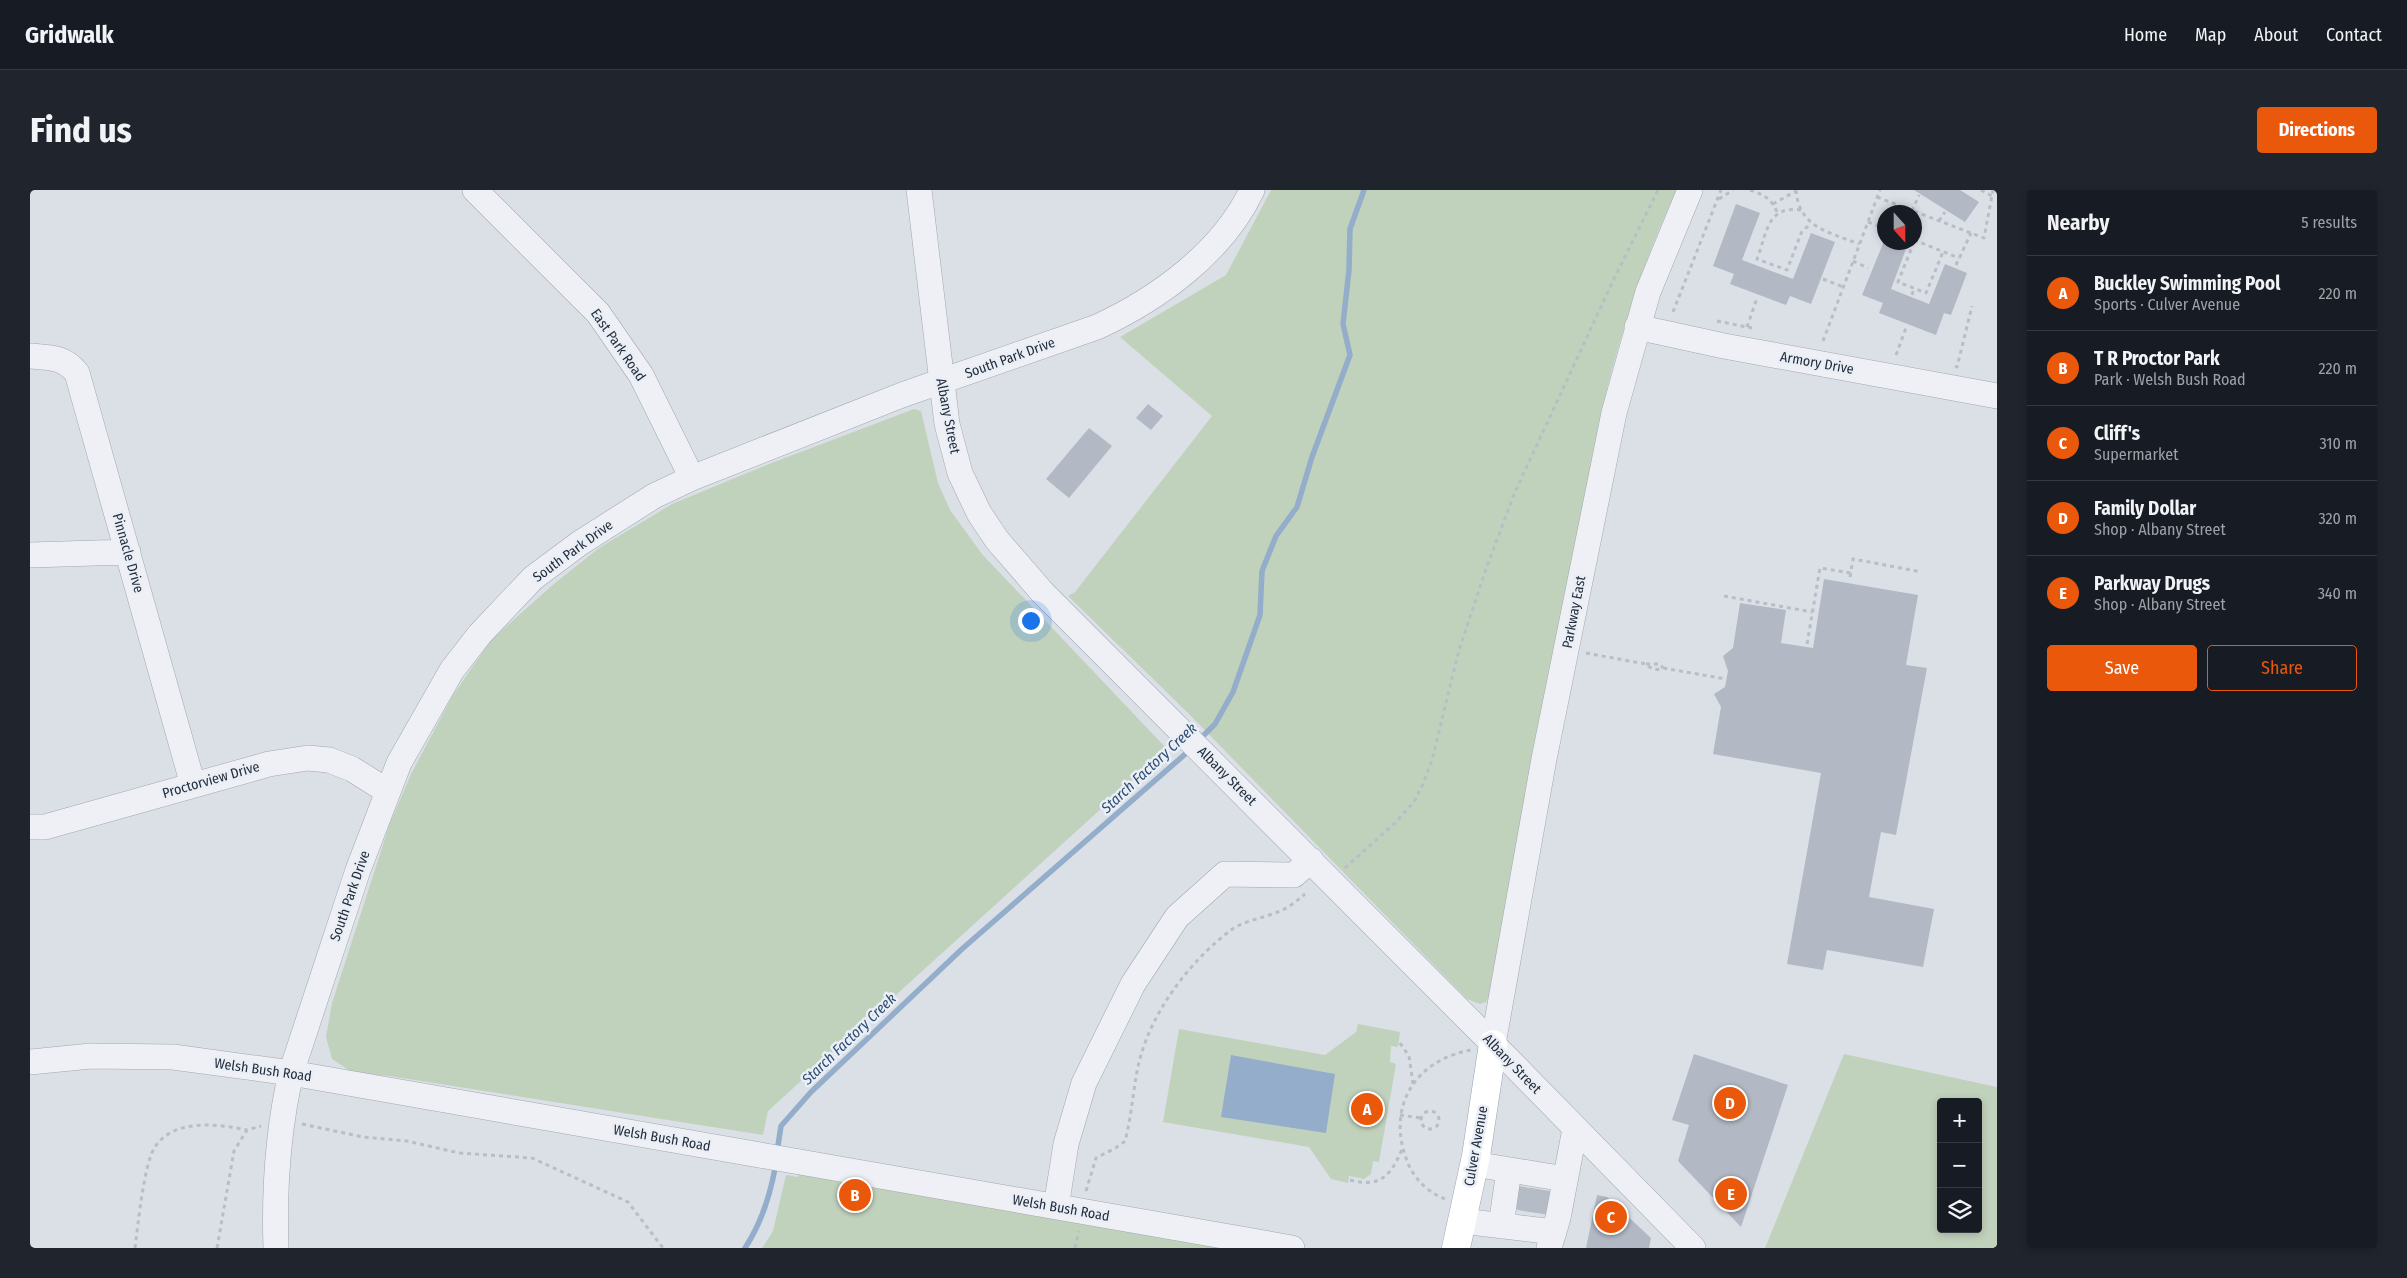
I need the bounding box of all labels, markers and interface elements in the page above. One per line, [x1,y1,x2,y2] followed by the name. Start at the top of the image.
[25,21,114,49] text: Gridwalk
[2124,24,2167,46] text: Home
[2195,24,2226,46] text: Map
[2254,24,2298,46] text: About
[2326,24,2382,46] text: Contact
[2257,107,2377,153] button: Directions
[30,109,132,151] text: Find us
[1877,205,1922,250] north arrow
[2047,210,2109,236] text: Nearby
[2301,213,2357,232] text: 5 results
[2094,272,2280,295] text: Buckley Swimming Pool
[2059,284,2067,303] text: A
[2318,284,2357,303] text: 220 m
[2094,295,2240,314] text: Sports · Culver Avenue
[587,306,649,384] street label: East Park Road
[963,334,1057,382] street label: South Park Drive
[2094,347,2220,370] text: T R Proctor Park
[1779,348,1855,378] street label: Armory Drive
[2059,359,2067,378] text: B
[2318,359,2357,378] text: 220 m
[2094,370,2246,389] text: Park · Welsh Bush Road
[932,377,964,456] street label: Albany Street
[2094,422,2140,445] text: Cliff's
[2059,434,2067,453] text: C
[2320,434,2357,453] text: 310 m
[2094,445,2178,464] text: Supermarket
[2094,497,2196,520] text: Family Dollar
[2058,509,2068,528] text: D
[2318,509,2357,528] text: 320 m
[109,511,147,595] street label: Pinnacle Drive
[530,516,616,586] street label: South Park Drive
[2094,520,2226,539] text: Shop · Albany Street
[2094,572,2210,595] text: Parkway Drugs
[1559,574,1589,650] street label: Parkway East
[2059,584,2067,603] text: E
[2318,584,2357,603] text: 340 m
[2094,595,2226,614] text: Shop · Albany Street
[1018,608,1044,634] your location
[2047,645,2197,691] button: Save
[2207,645,2357,691] button: Share
[1097,719,1201,817] water label: Starch Factory Creek
[1194,743,1260,809] street label: Albany Street
[160,758,262,802] street label: Proctorview Drive
[327,848,373,944] street label: South Park Drive
[797,989,900,1089] water label: Starch Factory Creek
[1479,1031,1545,1098] street label: Albany Street
[213,1055,313,1085] street label: Welsh Bush Road
[1714,1084,1746,1122] pin: D
[1351,1090,1383,1128] pin: A
[1937,1098,1982,1233] map controls
[1937,1098,1982,1143] button: +
[1461,1105,1491,1187] street label: Culver Avenue
[612,1121,712,1155] street label: Welsh Bush Road
[1937,1143,1982,1188] button: −
[1715,1175,1747,1213] pin: E
[839,1176,871,1214] pin: B
[1937,1188,1982,1233] button: layers
[1011,1191,1111,1225] street label: Welsh Bush Road
[1595,1198,1627,1236] pin: C

